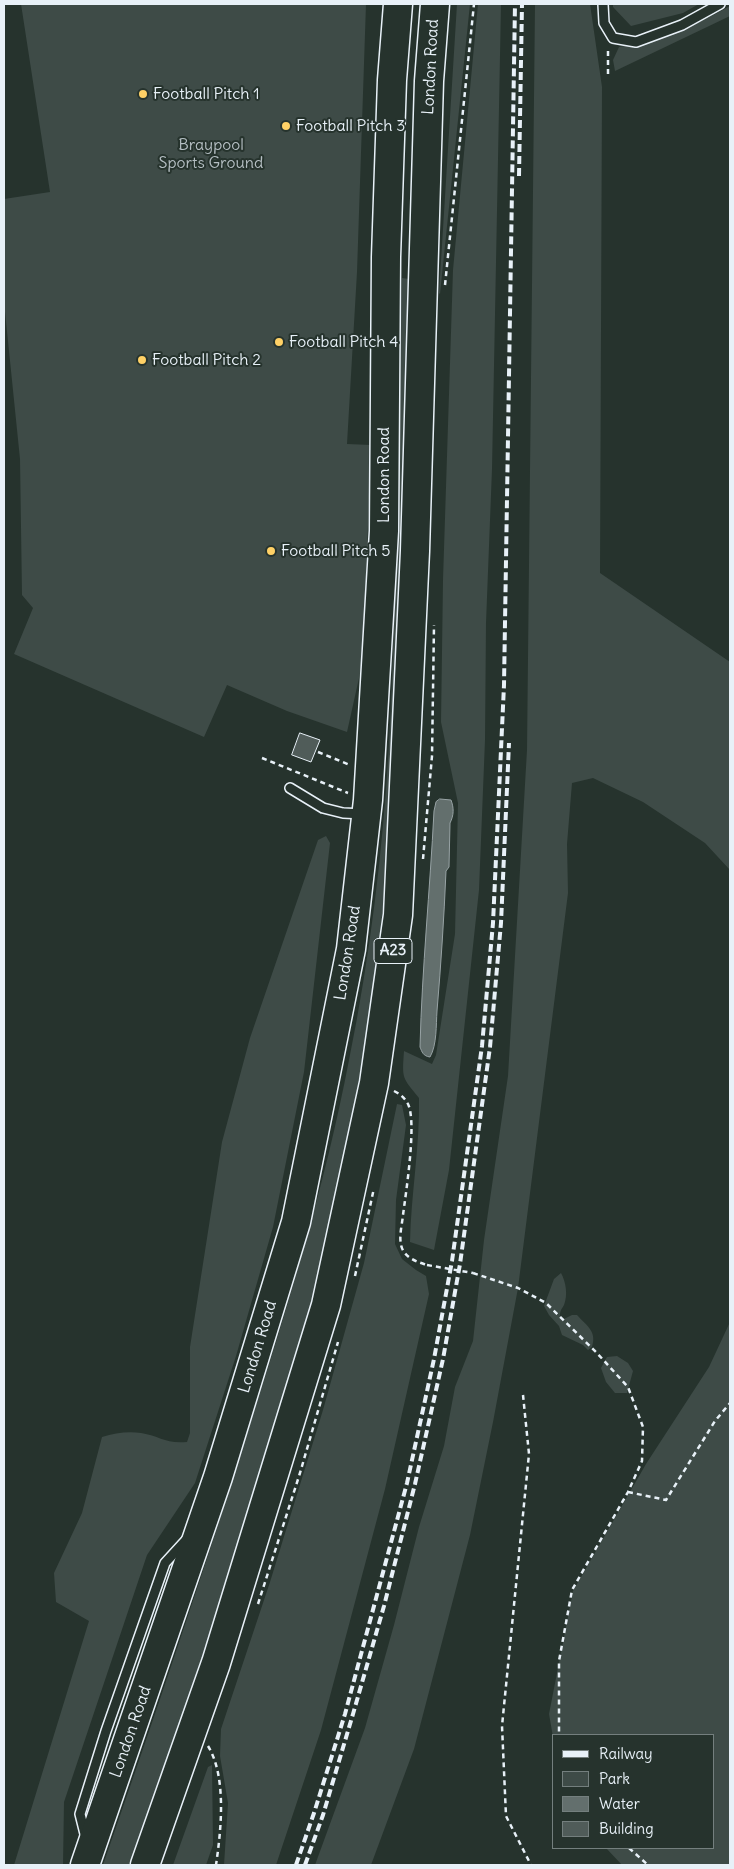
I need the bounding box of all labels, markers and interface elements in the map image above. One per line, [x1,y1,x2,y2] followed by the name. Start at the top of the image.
[419,19,443,115] street label: London Road
[153,84,260,104] place label: Football Pitch 1
[137,88,149,100] marker: Football Pitch 1
[296,116,405,136] place label: Football Pitch 3
[280,120,292,132] marker: Football Pitch 3
[159,135,263,173] park label: Braypool Sports Ground
[289,332,399,352] place label: Football Pitch 4
[273,336,285,348] marker: Football Pitch 4
[152,350,261,370] place label: Football Pitch 2
[136,354,148,366] marker: Football Pitch 2
[374,427,394,523] street label: London Road
[281,541,391,561] place label: Football Pitch 5
[265,545,277,557] marker: Football Pitch 5
[331,904,365,1002] street label: London Road
[374,938,412,964] road number: A23
[235,1298,281,1396] street label: London Road
[106,1684,156,1780] street label: London Road
[552,1734,714,1849] legend
[599,1744,653,1763] text: Railway
[599,1769,630,1788] text: Park
[599,1794,640,1813] text: Water
[599,1819,654,1838] text: Building

